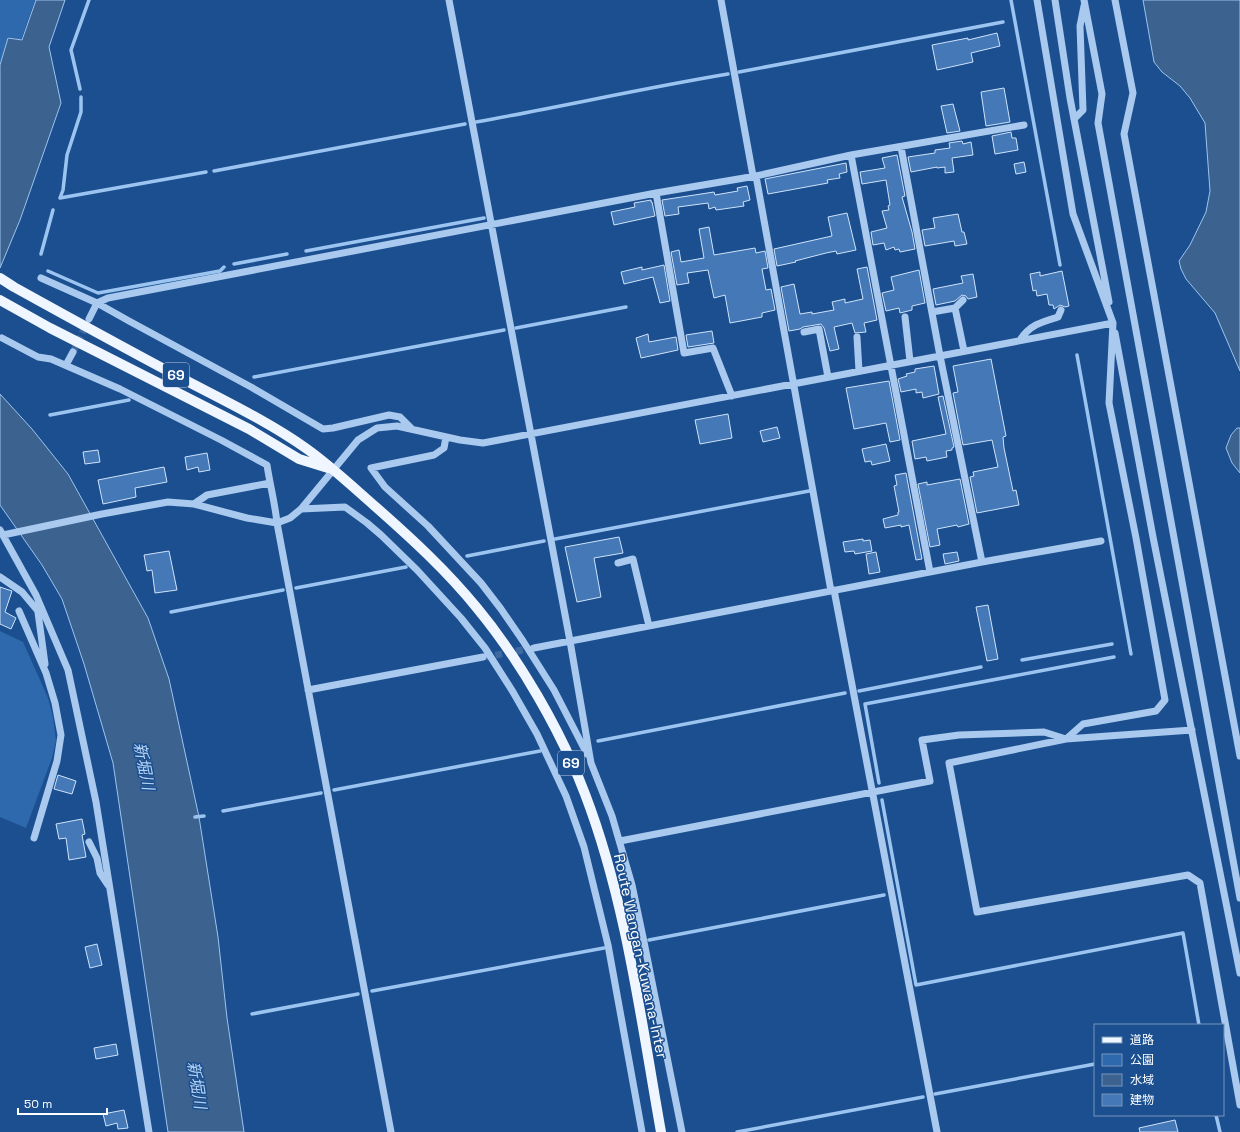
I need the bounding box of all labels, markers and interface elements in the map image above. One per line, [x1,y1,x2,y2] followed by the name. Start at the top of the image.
[163,363,189,387] road number: 69
[129,740,159,794] water label: 新堀川
[558,751,584,775] road number: 69
[610,852,672,1061] street label: Route Wangan-Kuwana-Inter
[1094,1024,1224,1116] legend
[1130,1032,1154,1048] text: 道路
[1130,1052,1154,1068] text: 公園
[183,1060,211,1112] water label: 新堀川
[1130,1072,1154,1088] text: 水域
[18,1090,107,1116] scale bar
[1130,1092,1154,1108] text: 建物
[24,1096,52,1112] text: 50 m

